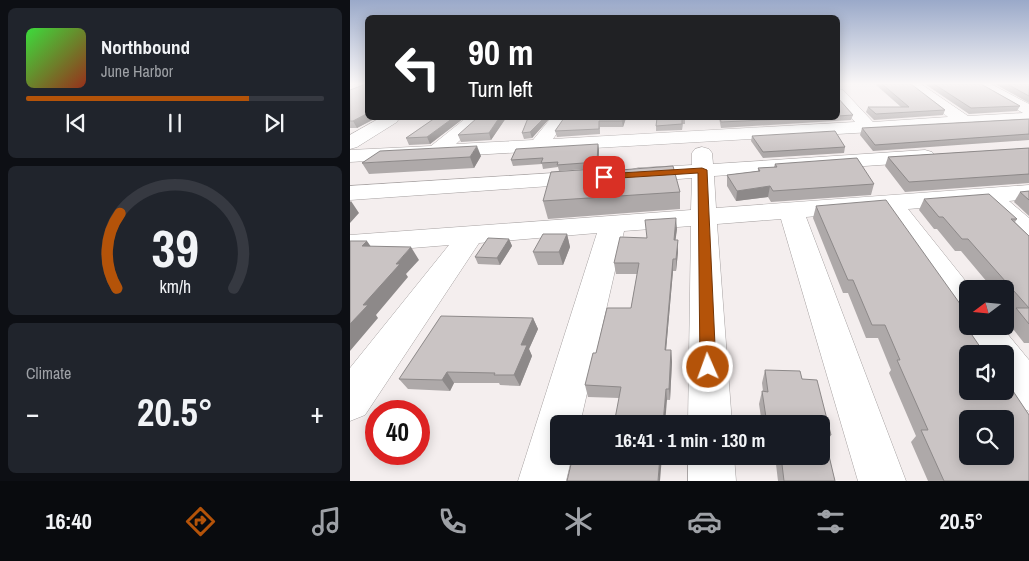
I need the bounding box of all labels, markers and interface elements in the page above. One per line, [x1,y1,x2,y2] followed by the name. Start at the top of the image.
[468,29,533,76] text: 90 m
[101,34,190,60] text: Northbound
[385,35,450,100] icon: left
[101,60,173,82] text: June Harbor
[468,74,533,104] text: Turn left
[62,109,90,137] icon: previous
[161,109,189,137] icon: pause
[260,109,288,137] icon: next
[583,156,625,198] pin
[590,163,618,191] icon: arrive
[151,213,199,283] text: 39
[159,275,191,299] text: km/h
[959,280,1014,335] north arrow
[959,280,1014,465] map controls
[681,340,733,392] position arrow
[959,345,1014,400] button: sound
[26,362,71,384] text: Climate
[137,387,213,438] text: 20.5°
[26,394,39,432] text: −
[311,394,324,432] text: +
[365,400,430,465] speed limit sign: 40
[959,410,1014,465] button: search
[615,427,765,453] text: 16:41 · 1 min · 130 m
[183,504,218,539] icon: directions
[309,504,344,539] icon: music
[435,504,470,539] icon: phone
[561,504,596,539] icon: climate
[687,504,722,539] icon: car
[813,504,848,539] icon: filters
[46,506,92,536] text: 16:40
[939,506,983,536] text: 20.5°

